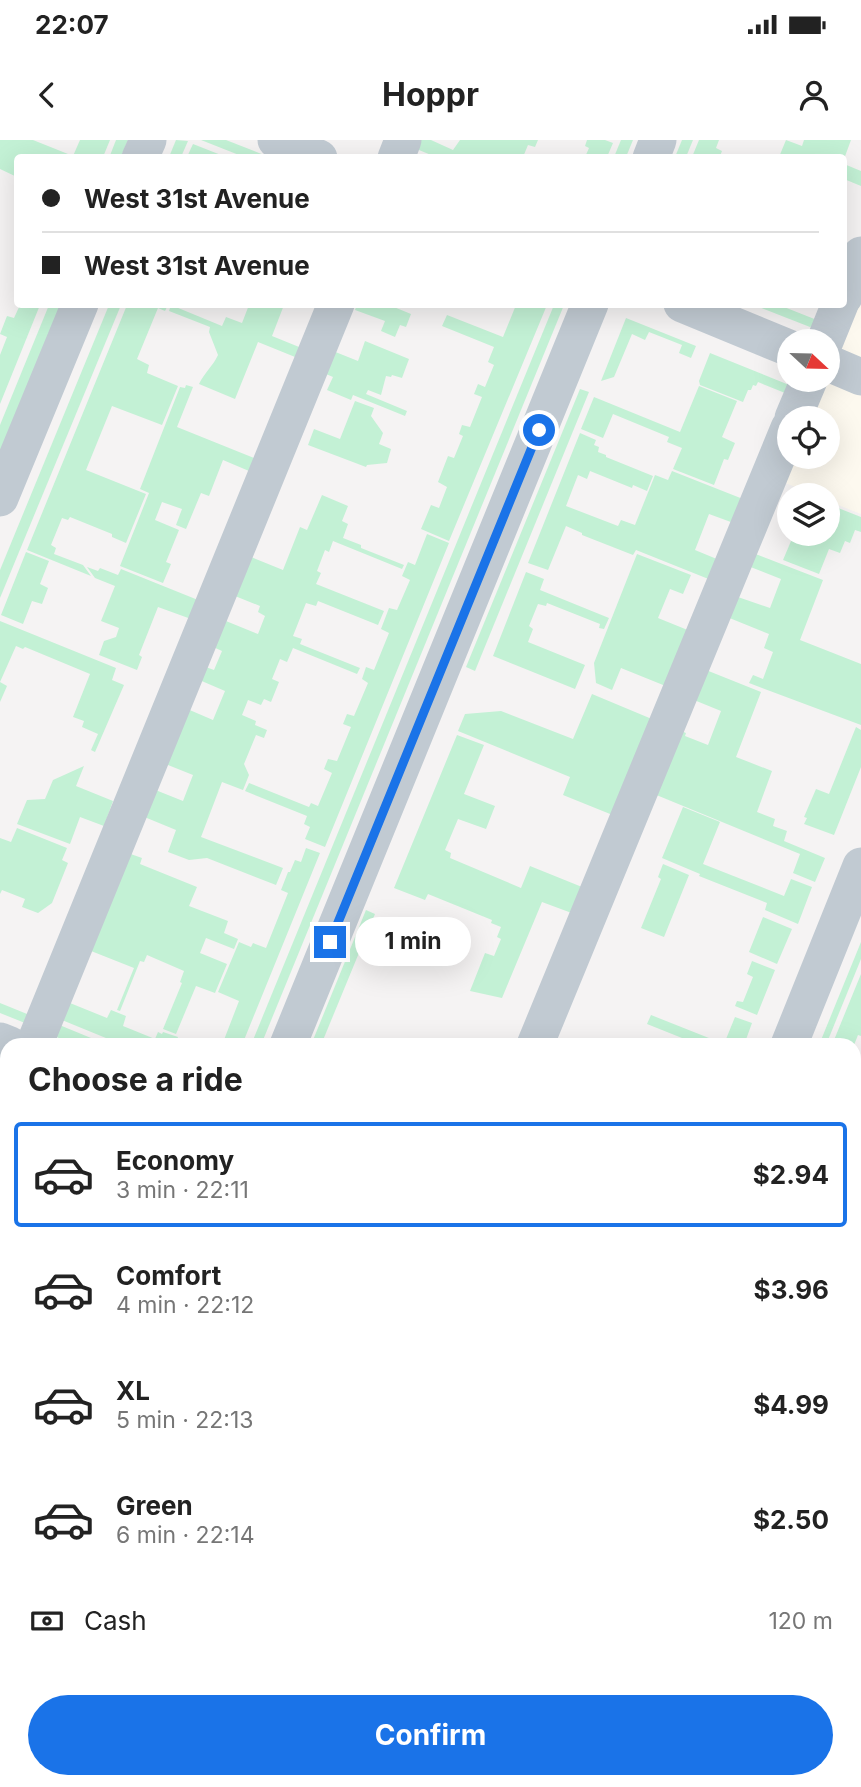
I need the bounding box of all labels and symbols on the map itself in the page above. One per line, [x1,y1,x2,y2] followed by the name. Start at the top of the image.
[777,329,840,392] north arrow
[523,414,555,446] route start
[354,918,470,966] callout: 1 min
[314,926,346,958] route end

